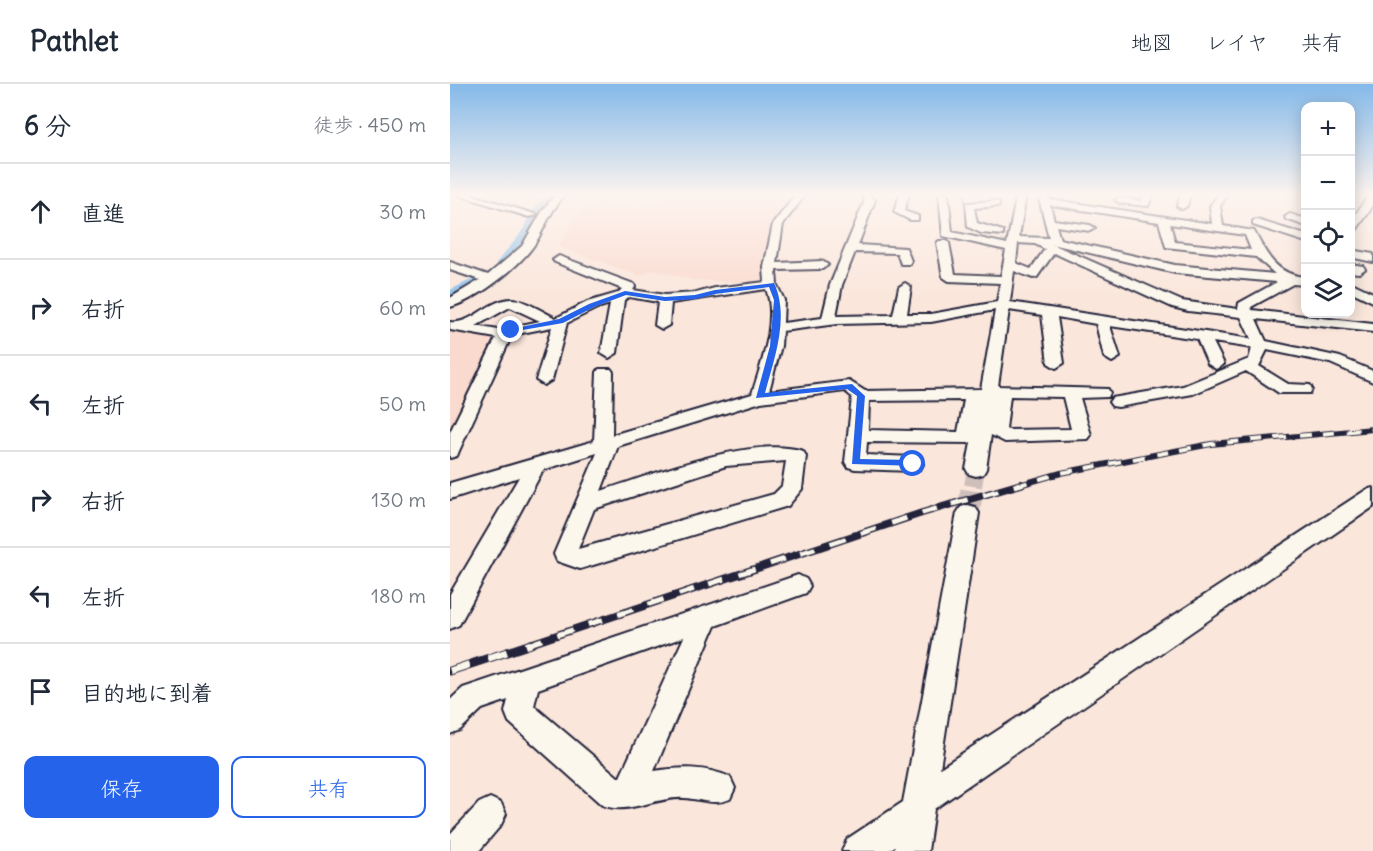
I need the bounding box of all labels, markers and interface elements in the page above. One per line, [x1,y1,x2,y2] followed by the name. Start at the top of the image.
[30,23,119,59] text: Pathlet
[1131,29,1173,56] text: 地図
[1206,29,1268,56] text: レイヤ
[1301,29,1343,56] text: 共有
[1301,102,1355,318] map controls
[1301,102,1355,156] button: +
[24,109,71,142] text: 6 分
[314,112,426,137] text: 徒歩 · 450 m
[1301,156,1355,210] button: −
[24,195,57,228] icon: ahead
[81,199,125,227] text: 直進
[379,199,426,224] text: 30 m
[1301,210,1355,264] button: locate
[1301,264,1355,318] button: layers
[24,291,57,324] icon: right
[81,295,125,323] text: 右折
[379,295,426,320] text: 60 m
[497,316,523,342] route end
[24,387,57,420] icon: left
[81,391,125,419] text: 左折
[379,391,426,416] text: 50 m
[899,450,925,476] route start
[24,483,57,516] icon: right
[81,487,125,515] text: 右折
[371,487,426,512] text: 130 m
[24,579,57,612] icon: left
[81,583,125,611] text: 左折
[371,583,426,608] text: 180 m
[24,675,57,708] icon: arrive
[81,679,213,707] text: 目的地に到着
[24,756,219,818] button: 保存
[231,756,426,818] button: 共有

